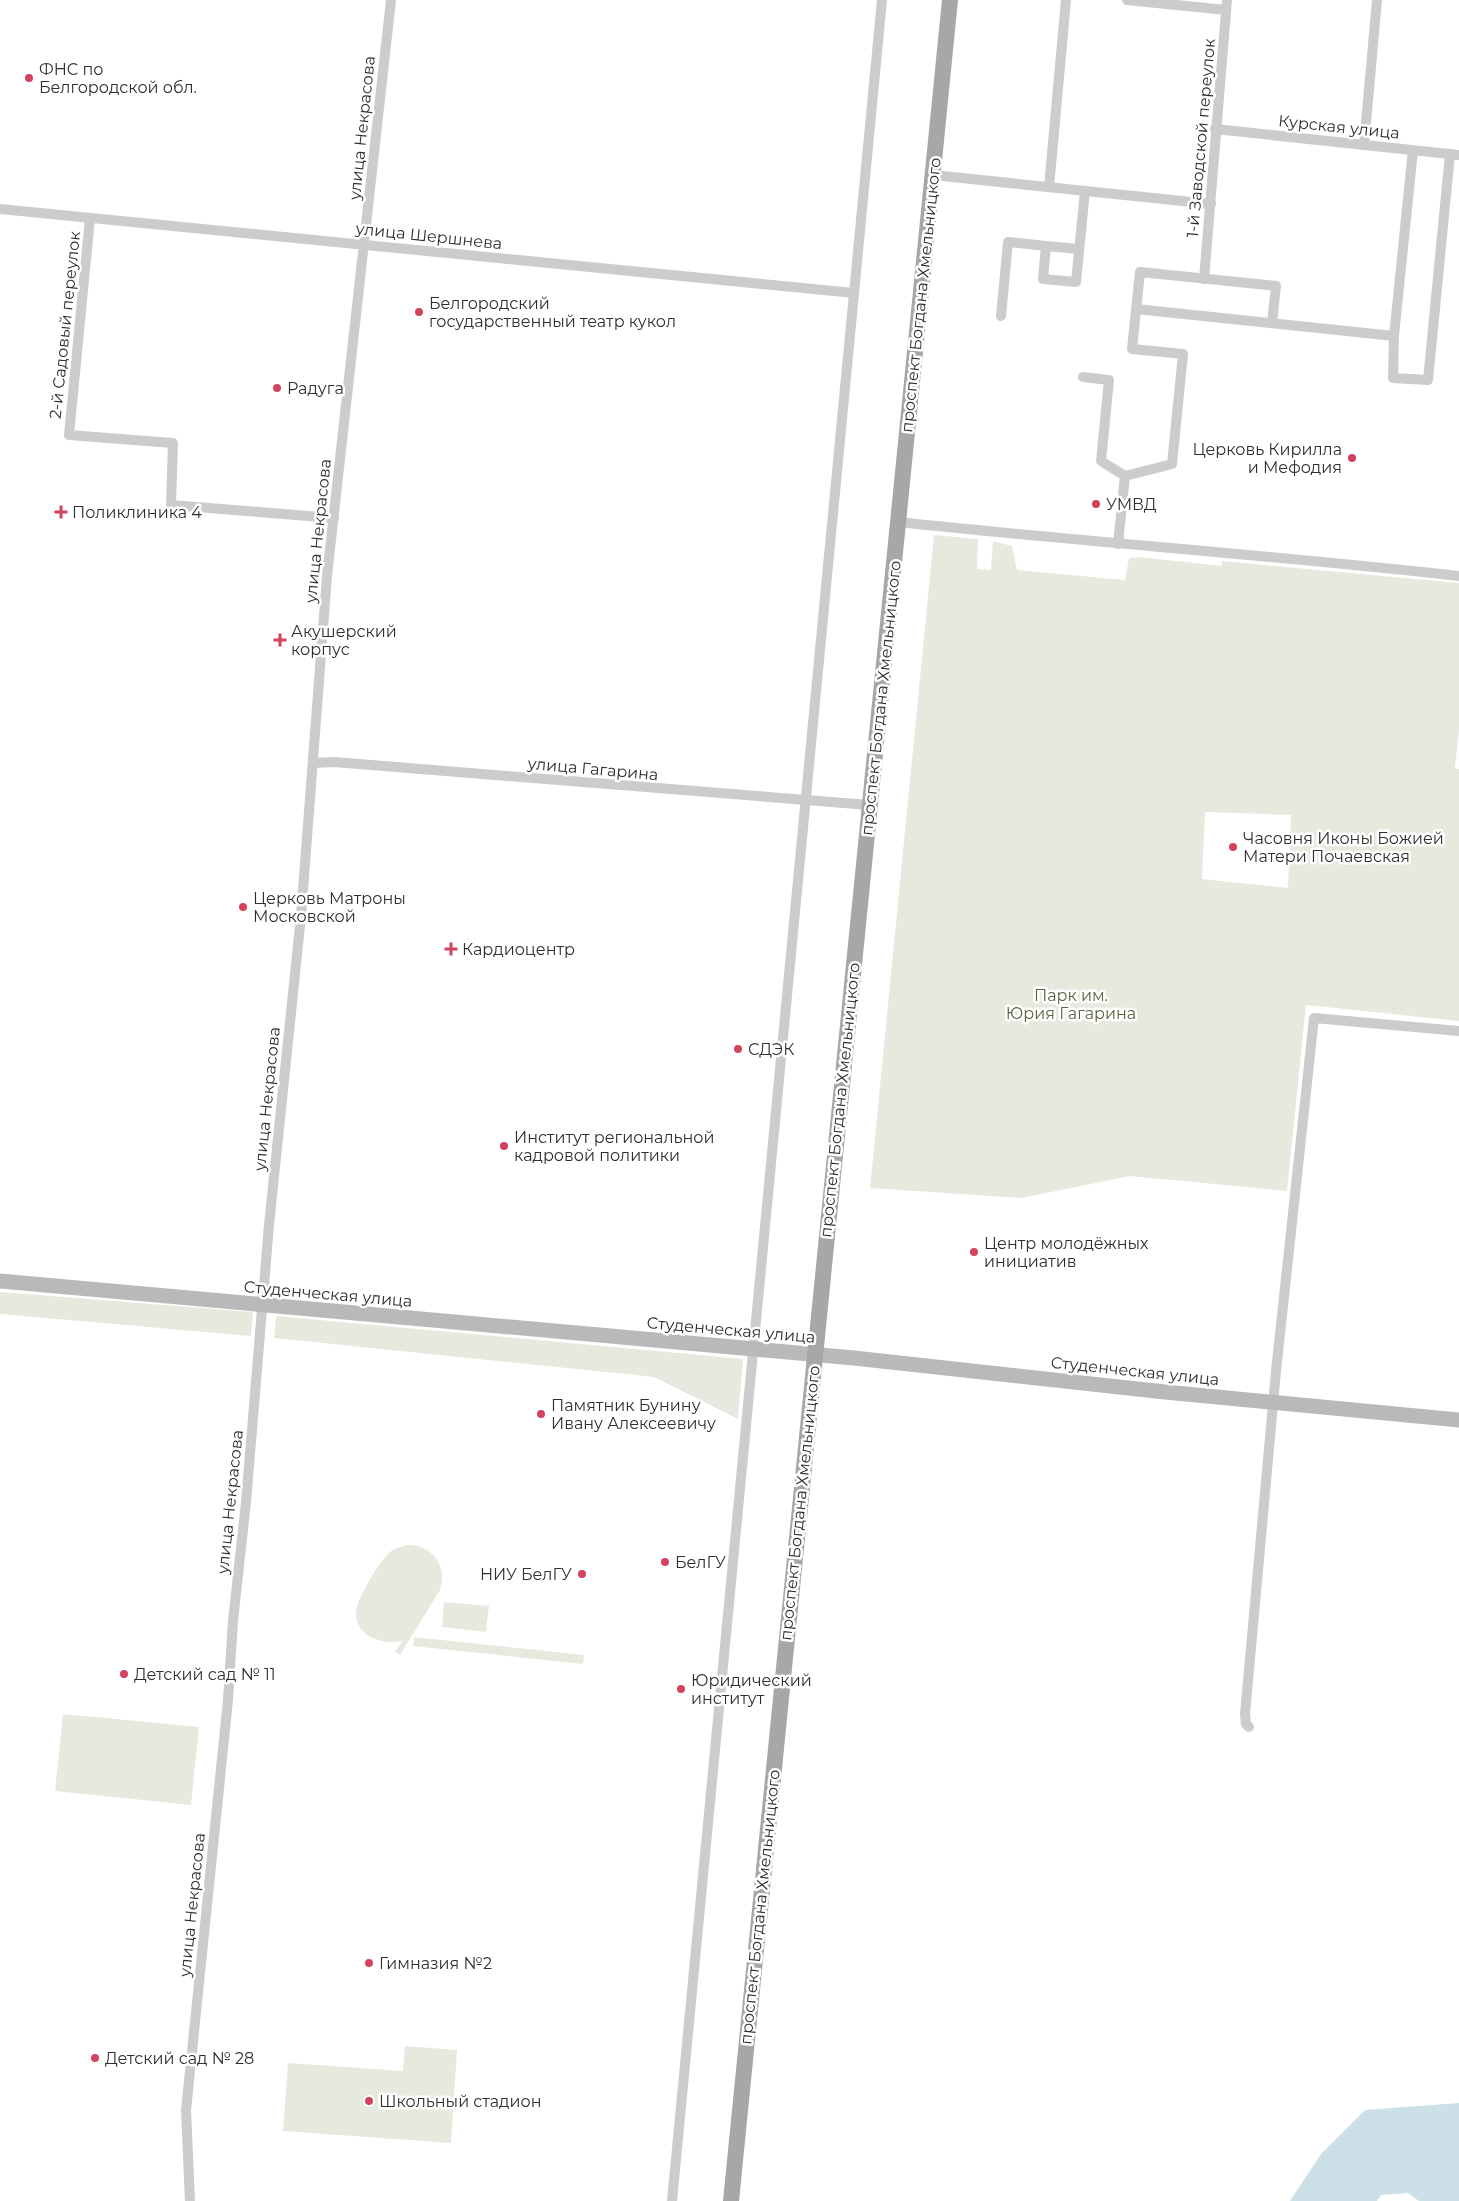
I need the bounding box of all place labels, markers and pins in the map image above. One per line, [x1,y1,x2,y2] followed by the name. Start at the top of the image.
[39,60,197,97] place label: ФНС по Белгородской обл.
[23,72,35,84] marker: ФНС по Белгородской обл.
[429,294,676,331] place label: Белгородский государственный театр кукол
[413,306,425,318] marker: Белгородский государственный театр кукол
[287,379,344,398] place label: Радуга
[271,382,283,394] marker: Радуга
[1192,440,1342,477] place label: Церковь Кирилла и Мефодия
[1346,452,1358,464] marker: Церковь Кирилла и Мефодия
[1106,495,1157,514] place label: УМВД
[1090,498,1102,510] marker: УМВД
[72,503,202,522] place label: Поликлиника 4
[54,505,68,519] marker: Поликлиника 4
[291,622,397,659] place label: Акушерский корпус
[273,633,287,647] marker: Акушерский корпус
[1243,829,1444,866] place label: Часовня Иконы Божией Матери Почаевская
[1227,841,1239,853] marker: Часовня Иконы Божией Матери Почаевская
[253,889,406,926] place label: Церковь Матроны Московской
[237,901,249,913] marker: Церковь Матроны Московской
[462,940,575,959] place label: Кардиоцентр
[444,942,458,956] marker: Кардиоцентр
[748,1040,794,1059] place label: СДЭК
[732,1043,744,1055] marker: СДЭК
[514,1128,715,1165] place label: Институт региональной кадровой политики
[498,1140,510,1152] marker: Институт региональной кадровой политики
[984,1234,1149,1271] place label: Центр молодёжных инициатив
[968,1246,980,1258] marker: Центр молодёжных инициатив
[551,1396,716,1433] place label: Памятник Бунину Ивану Алексеевичу
[535,1408,547,1420] marker: Памятник Бунину Ивану Алексеевичу
[675,1553,726,1572] place label: БелГУ
[659,1556,671,1568] marker: БелГУ
[480,1565,572,1584] place label: НИУ БелГУ
[576,1568,588,1580] marker: НИУ БелГУ
[134,1665,276,1684] place label: Детский сад № 11
[118,1668,130,1680] marker: Детский сад № 11
[691,1671,812,1708] place label: Юридический институт
[675,1683,687,1695] marker: Юридический институт
[379,1954,492,1973] place label: Гимназия №2
[363,1957,375,1969] marker: Гимназия №2
[105,2049,254,2068] place label: Детский сад № 28
[89,2052,101,2064] marker: Детский сад № 28
[379,2092,541,2111] place label: Школьный стадион
[363,2095,375,2107] marker: Школьный стадион

